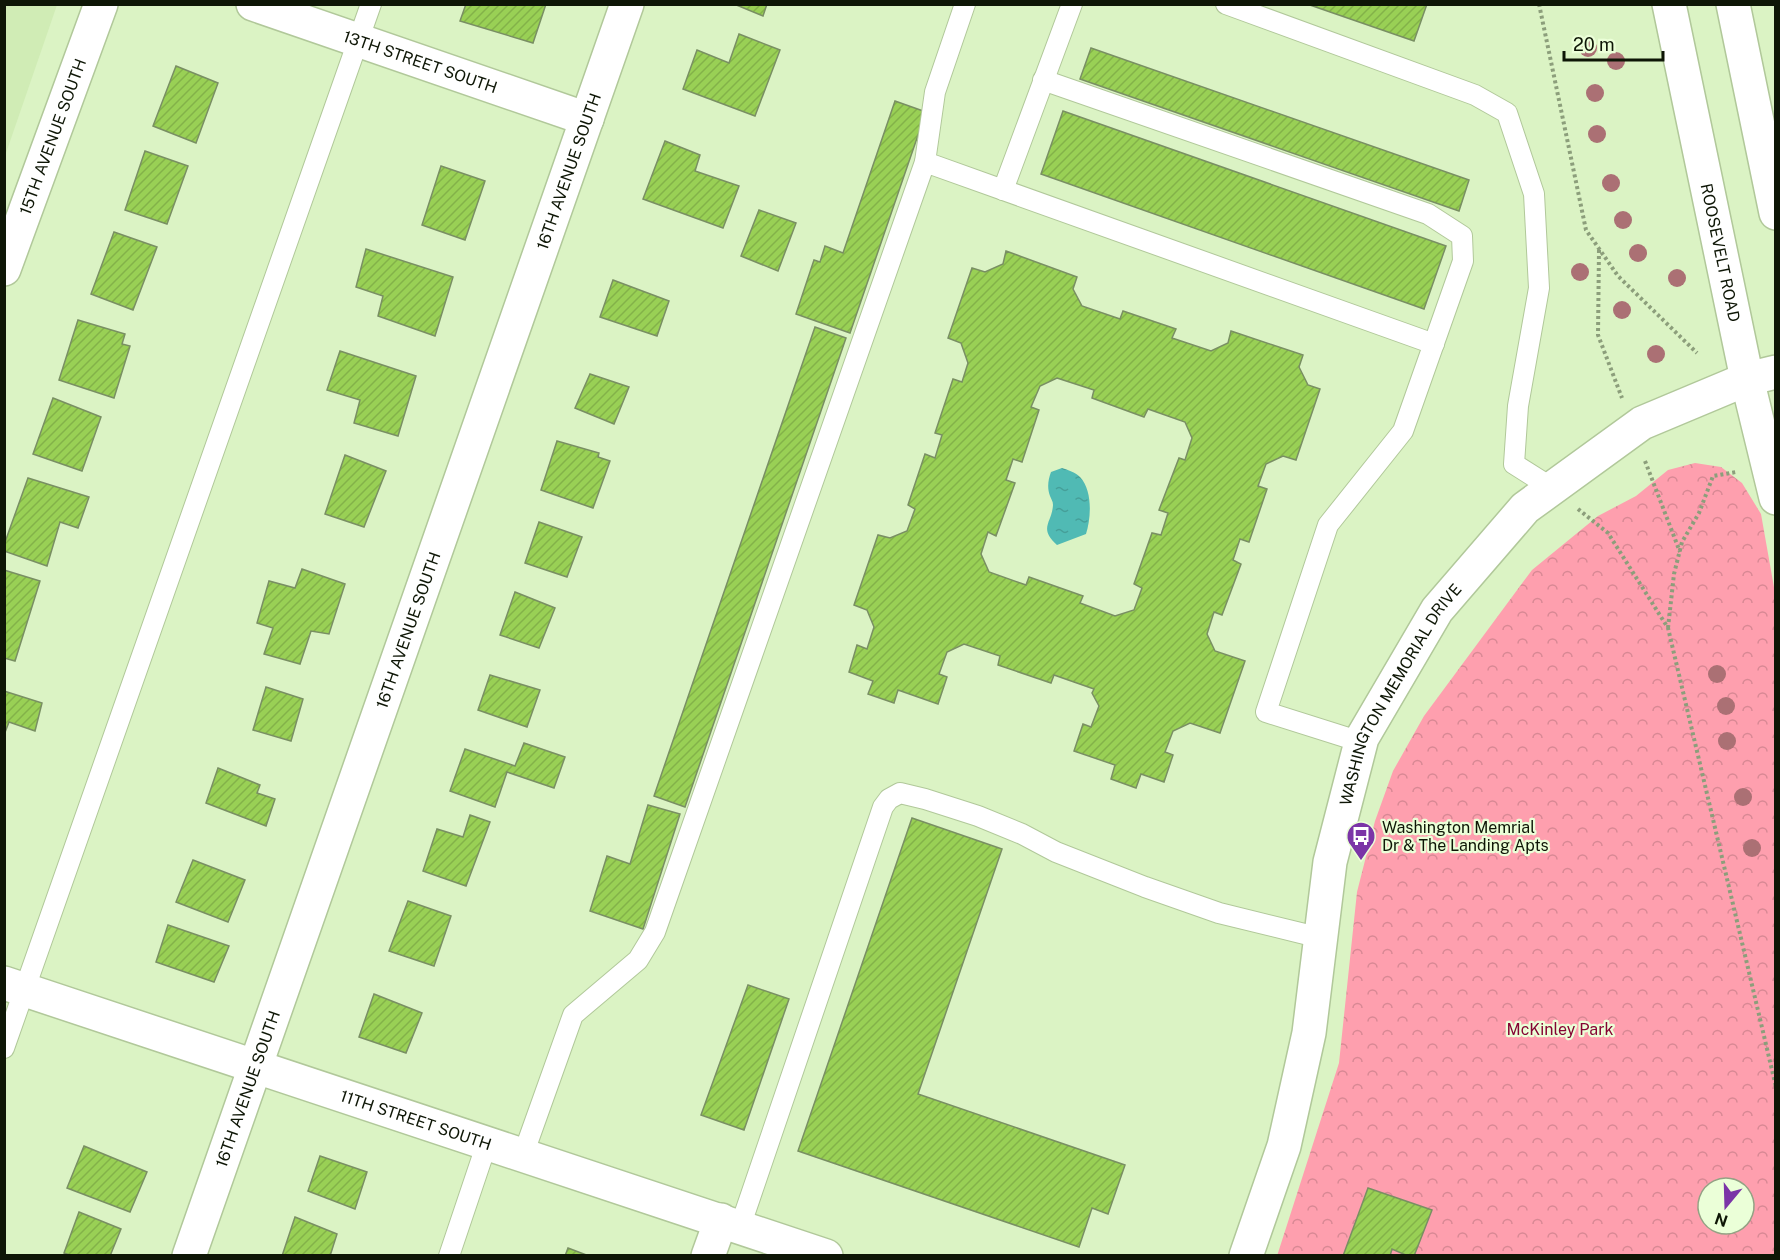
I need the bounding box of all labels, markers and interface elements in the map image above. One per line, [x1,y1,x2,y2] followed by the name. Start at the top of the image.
[1564,24,1663,62] scale bar
[341,26,500,97] street label: 13TH STREET SOUTH
[1573,34,1615,55] text: 20 m
[15,56,90,217] street label: 15TH AVENUE SOUTH
[532,91,605,252] street label: 16TH AVENUE SOUTH
[1697,182,1744,324] street label: ROOSEVELT ROAD
[372,549,444,711] street label: 16TH AVENUE SOUTH
[1336,580,1465,807] street label: WASHINGTON MEMORIAL DRIVE
[1382,818,1549,855] place label: Washington Memrial Dr & The Landing Apts
[1345,820,1377,862] bus stop icon: Washington Memrial Dr & The Landing Apts
[211,1008,284,1170] street label: 16TH AVENUE SOUTH
[1507,1020,1613,1039] park label: McKinley Park
[338,1086,494,1154] street label: 11TH STREET SOUTH
[1696,1176,1756,1236] north arrow
[1712,1209,1730,1231] text: N

